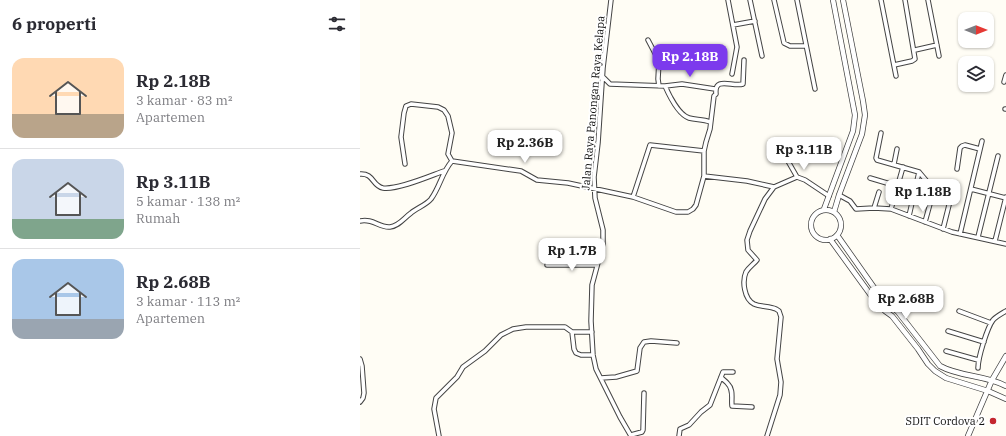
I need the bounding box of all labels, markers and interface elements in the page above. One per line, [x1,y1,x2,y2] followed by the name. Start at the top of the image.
[958,12,994,48] north arrow
[958,12,994,92] map controls
[12,13,97,35] text: 6 properti
[326,13,348,35] icon: filters
[578,15,608,191] street label: Jalan Raya Panongan Raya Kelapa
[649,44,731,78] pin: Rp 2.18B
[661,48,719,65] text: Rp 2.18B
[958,56,994,92] button: layers
[136,70,211,92] text: Rp 2.18B
[44,74,92,122] icon: home
[136,92,233,109] text: 3 kamar · 83 m²
[136,109,205,126] text: Apartemen
[484,130,566,164] pin: Rp 2.36B
[496,134,554,151] text: Rp 2.36B
[763,137,845,171] pin: Rp 3.11B
[775,141,833,158] text: Rp 3.11B
[136,171,211,193] text: Rp 3.11B
[44,175,92,223] icon: home
[882,179,964,213] pin: Rp 1.18B
[894,183,952,200] text: Rp 1.18B
[136,193,240,210] text: 5 kamar · 138 m²
[136,210,180,227] text: Rumah
[535,238,609,272] pin: Rp 1.7B
[547,242,597,259] text: Rp 1.7B
[136,271,211,293] text: Rp 2.68B
[44,275,92,323] icon: home
[865,286,947,320] pin: Rp 2.68B
[877,290,935,307] text: Rp 2.68B
[136,293,240,310] text: 3 kamar · 113 m²
[136,310,205,327] text: Apartemen
[905,414,985,428] place label: SDIT Cordova 2
[988,416,998,426] marker: SDIT Cordova 2

